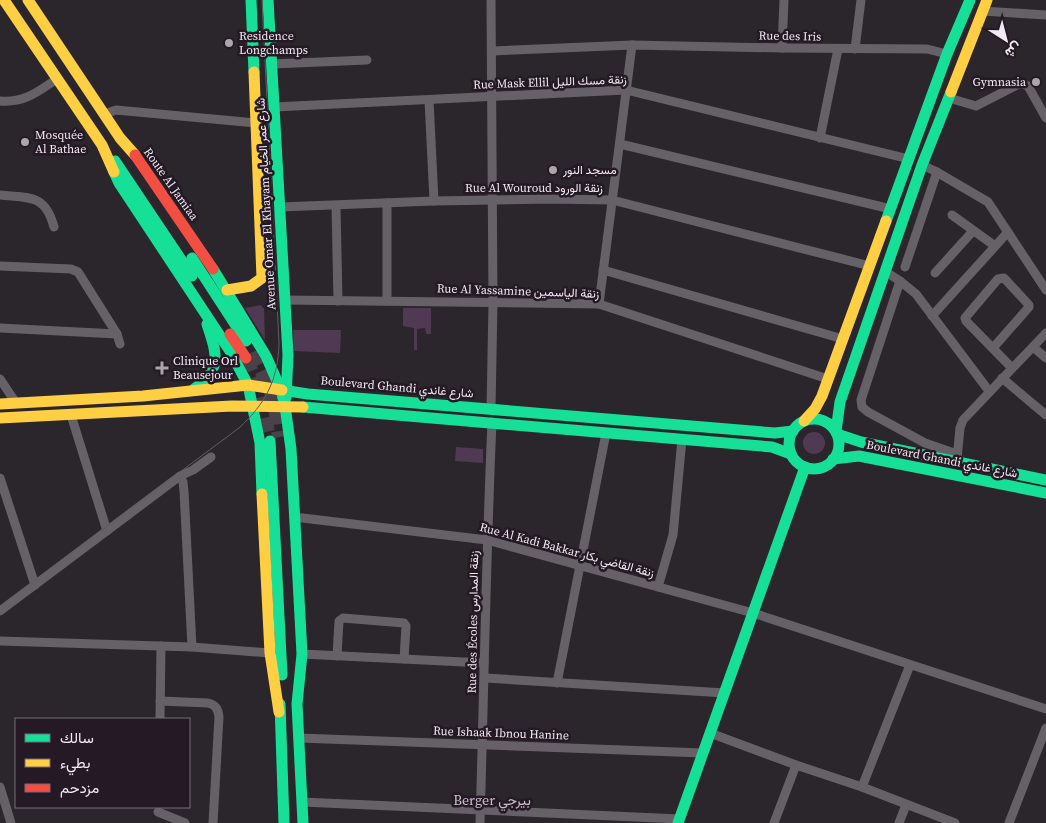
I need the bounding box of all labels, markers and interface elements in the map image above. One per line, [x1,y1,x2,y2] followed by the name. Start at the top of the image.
[981,15,1031,65] north arrow
[759,27,821,45] street label: Rue des Iris
[239,28,308,58] place label: Residence Longchamps
[223,37,235,49] marker: Residence Longchamps
[1001,37,1026,64] text: ش
[473,71,627,93] street label: Rue Mask Ellil زنقة مسك الليل
[973,74,1027,90] place label: Gymnasia
[1030,76,1042,88] marker: Gymnasia
[252,97,281,310] street label: Avenue Omar El Khayam شارع عمر الخيام
[35,127,86,157] place label: Mosquée Al Bathae
[19,136,31,148] marker: Mosquée Al Bathae
[140,145,202,224] street label: Route Al Jamiaa
[562,162,617,178] place label: مسجد النور
[547,164,559,176] marker: مسجد النور
[465,180,603,196] street label: Rue Al Wouroud زنقة الورود
[437,280,599,302] street label: Rue Al Yassamine زنقة الياسمين
[173,353,238,383] place label: Clinique Orl Beausejour
[155,361,169,375] marker: Clinique Orl Beausejour
[320,372,474,404] street label: Boulevard Ghandi شارع غاندي
[865,436,1019,483] street label: Boulevard Ghandi شارع غاندي
[477,519,656,583] street label: Rue Al Kadi Bakkar زنقة القاضي بكار
[464,550,482,694] street label: Rue des Écoles زنقة المدارس
[15,718,190,808] legend
[433,723,569,743] street label: Rue Ishaak Ibnou Hanine
[60,727,94,748] text: سالك
[60,752,90,776] text: بطيء
[60,777,99,798] text: مزدحم
[453,790,531,812] district label: Berger بيرجي

